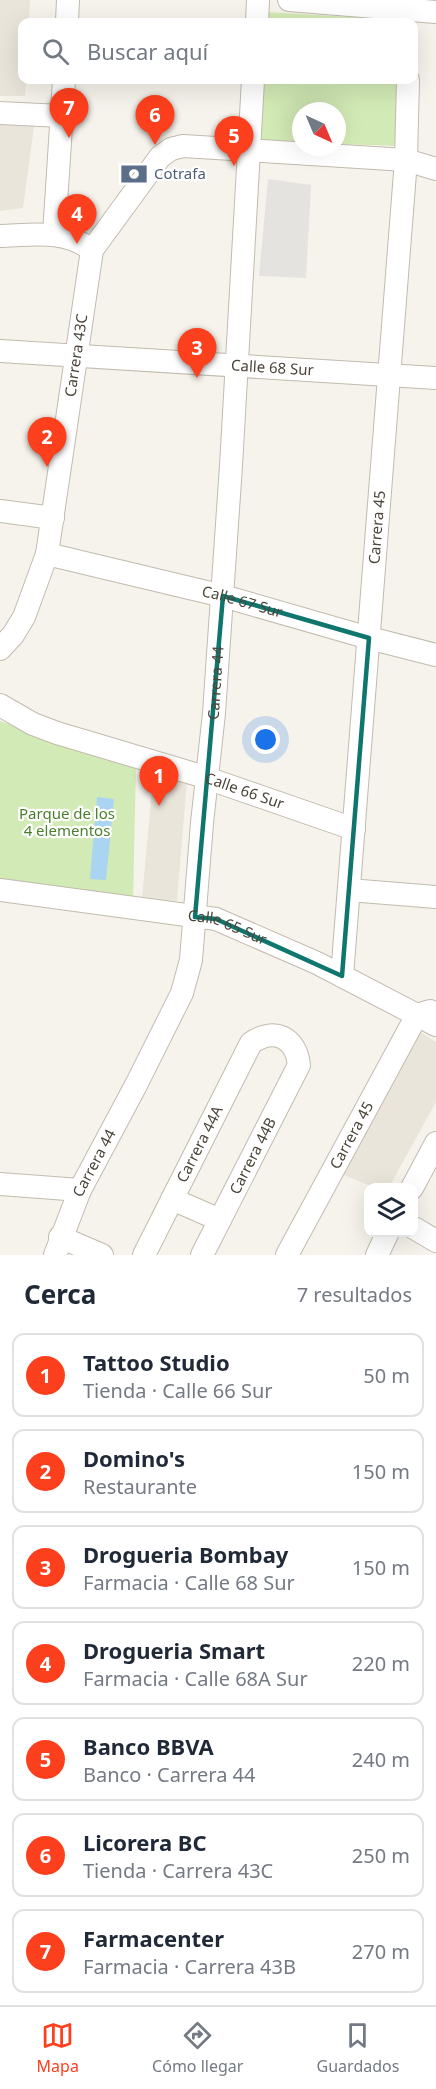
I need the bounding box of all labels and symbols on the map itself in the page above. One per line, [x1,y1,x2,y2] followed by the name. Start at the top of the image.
[50,88,88,138] pin: 7
[136,96,174,145] pin: 6
[292,102,346,156] north arrow
[214,116,254,166] pin: 5
[119,159,149,189] bank icon: Cotrafa
[154,163,206,183] place label: Cotrafa
[58,194,97,244] pin: 4
[59,312,91,398] street label: Carrera 43C
[178,328,216,378] pin: 3
[231,354,315,379] street label: Calle 68 Sur
[28,418,66,467] pin: 2
[363,490,389,565] street label: Carrera 45
[200,580,285,622] street label: Calle 67 Sur
[202,645,228,721] street label: Carrera 44
[251,725,280,754] your location
[140,756,178,806] pin: 1
[202,767,287,813] street label: Calle 66 Sur
[19,803,115,840] park label: Parque de los 4 elementos
[187,904,270,949] street label: Calle 65 Sur
[325,1098,377,1172] street label: Carrera 45
[171,1102,227,1186] street label: Carrera 44A
[224,1114,280,1197] street label: Carrera 44B
[67,1125,120,1199] street label: Carrera 44

